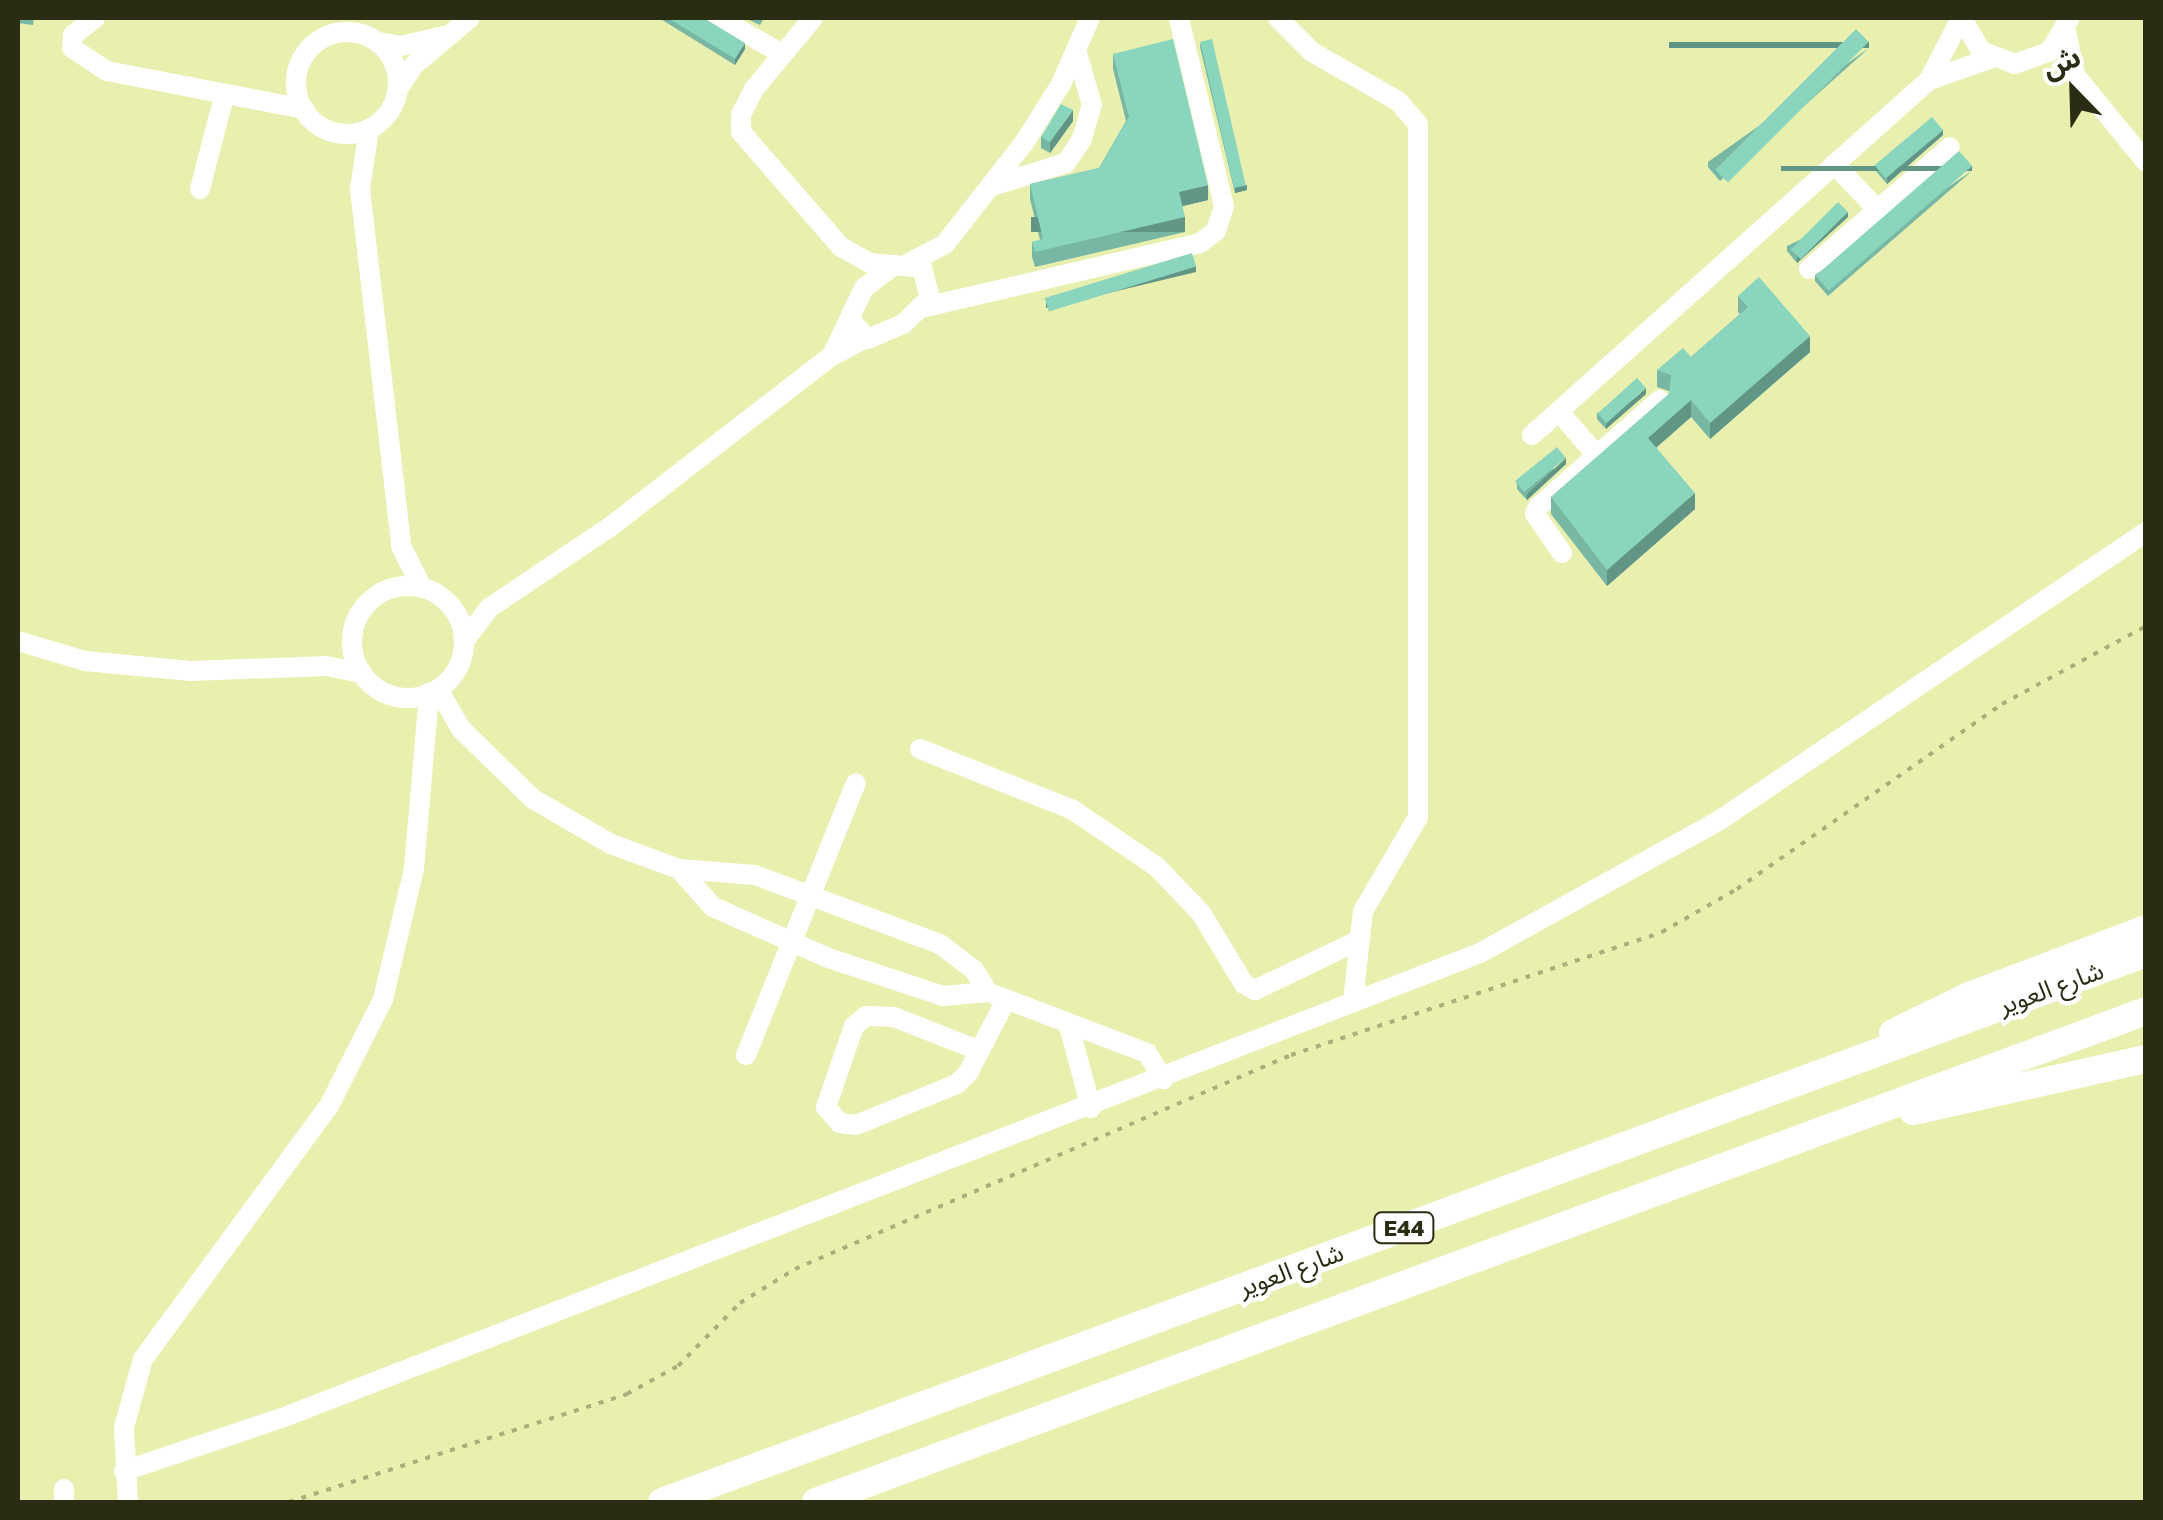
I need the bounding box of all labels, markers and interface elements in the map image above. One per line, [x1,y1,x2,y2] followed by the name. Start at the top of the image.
[2037,39,2085,85] text: ش
[2023,40,2123,140] north arrow
[1994,955,2108,1021] street label: شارع العوير
[1372,1211,1436,1245] road number: E44
[1234,1237,1348,1303] street label: شارع العوير

